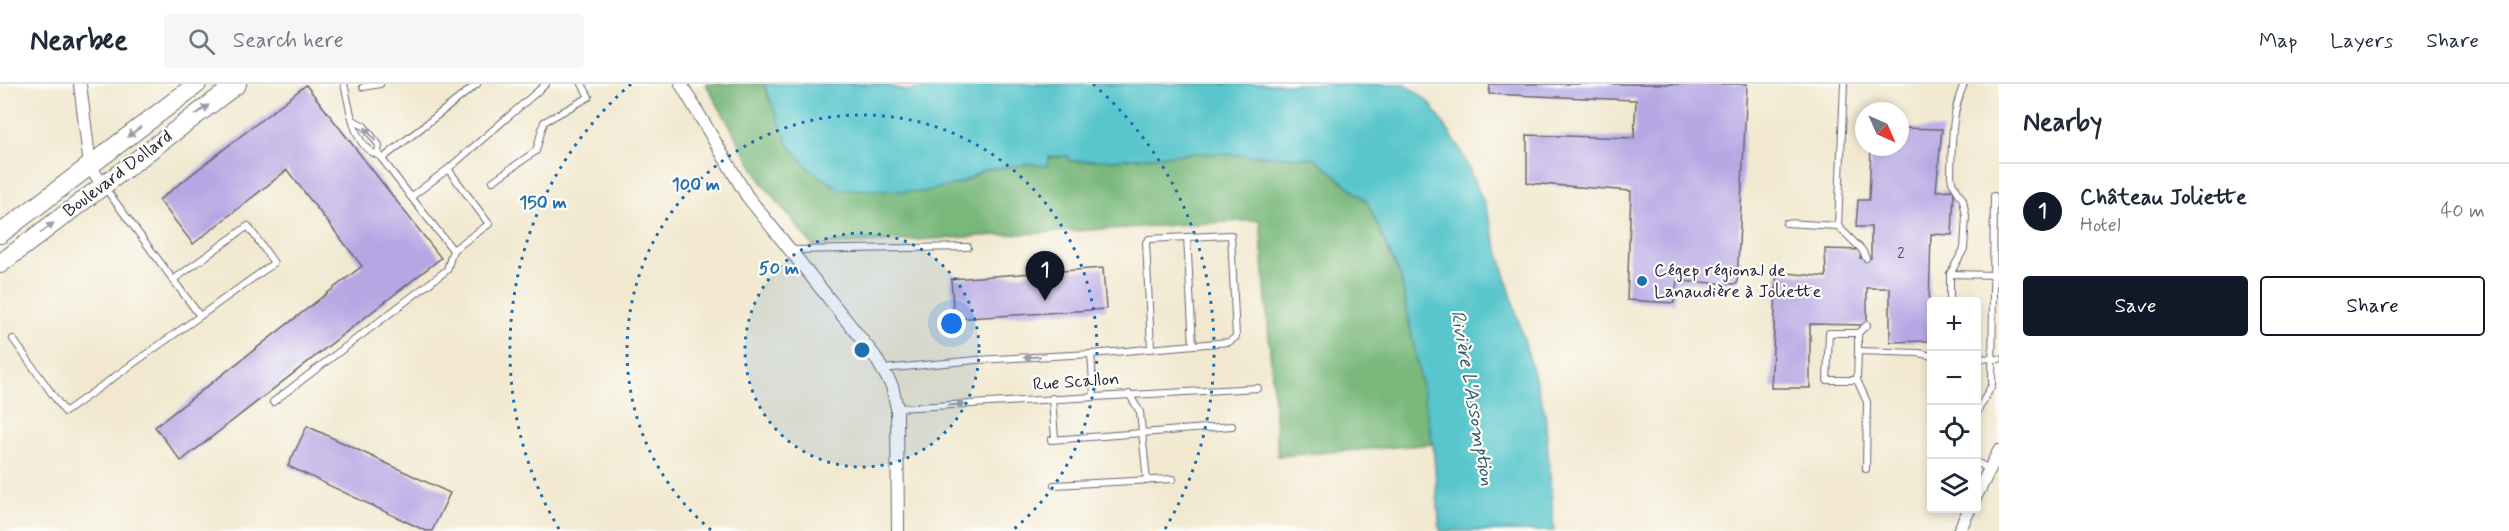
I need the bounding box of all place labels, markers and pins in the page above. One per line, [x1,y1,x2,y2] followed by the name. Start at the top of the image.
[1026,252,1064,301] pin: 1
[1654,259,1822,304] place label: Cégep régional de Lanaudière à Joliette
[1635,274,1649,288] marker: Cégep régional de Lanaudière à Joliette
[852,340,872,360] centre of rings

